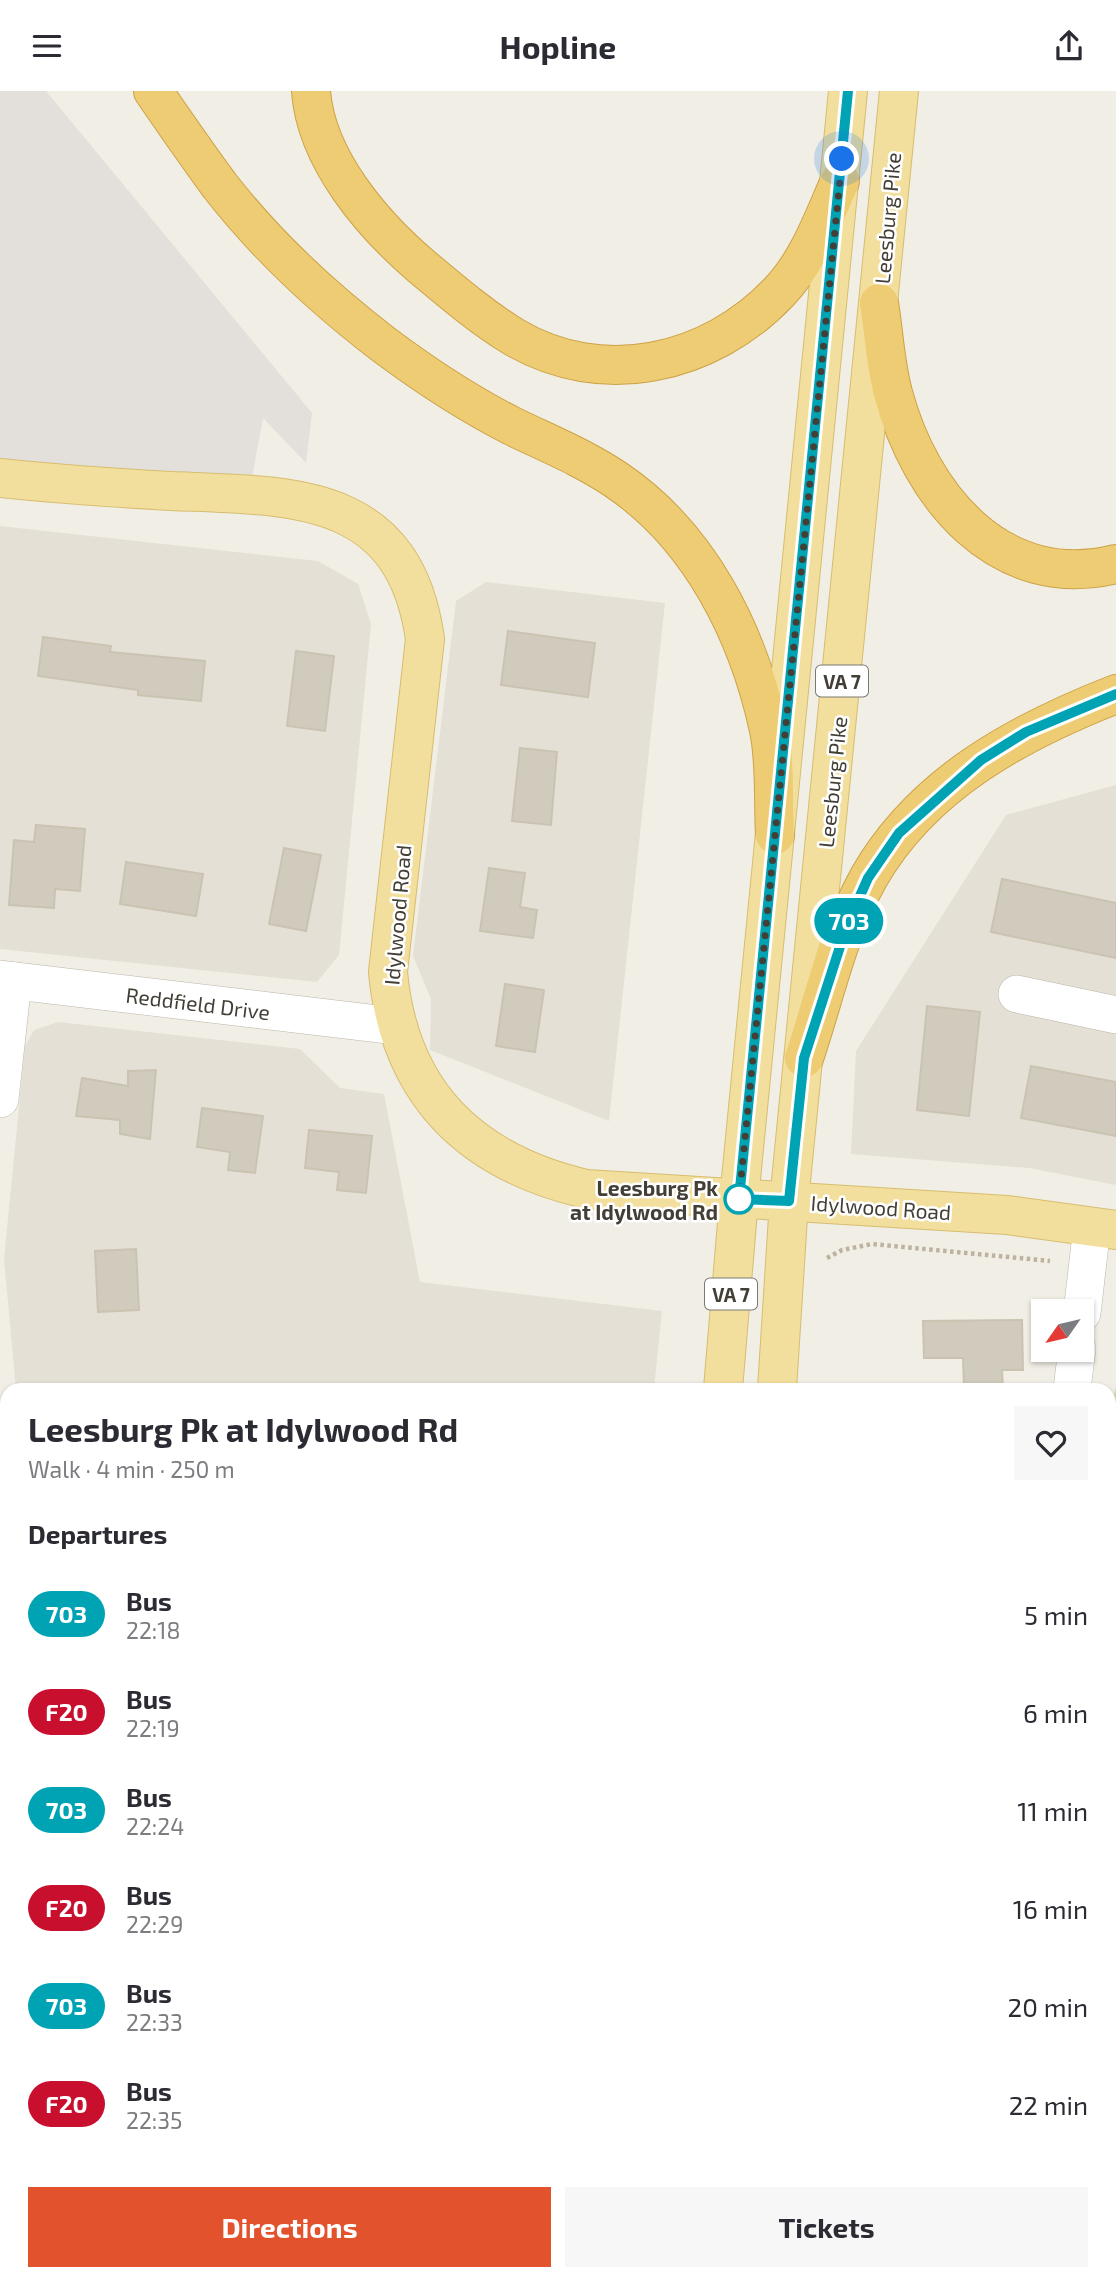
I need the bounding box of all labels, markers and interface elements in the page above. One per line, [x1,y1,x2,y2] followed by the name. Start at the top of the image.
[28,27,66,65] icon: menu
[500,27,616,65] text: Hopline
[1050,27,1088,65] icon: share
[824,141,859,176] your location
[869,151,905,285] street label: Leesburg Pike
[816,666,868,697] road number: VA 7
[813,715,851,849] street label: Leesburg Pike
[378,844,416,986] street label: Idylwood Road
[809,898,889,944] line badge: 703
[828,906,870,935] text: 703
[125,982,271,1024] street label: Reddfield Drive
[570,1175,718,1225] place label: Leesburg Pk at Idylwood Rd
[724,1184,754,1214] marker: Leesburg Pk at Idylwood Rd
[810,1190,952,1224] street label: Idylwood Road
[705,1279,757,1309] road number: VA 7
[1031,1299,1094,1361] north arrow
[1031,1299,1094,1362] map controls
[1014,1406,1088,1480] button: heart
[28,1409,458,1449] text: Leesburg Pk at Idylwood Rd
[28,1455,235,1483] text: Walk · 4 min · 250 m
[28,1518,167,1549] text: Departures
[126,1585,172,1616] text: Bus
[46,1599,87,1628] text: 703
[1024,1599,1088,1630] text: 5 min
[126,1616,180,1644] text: 22:18
[126,1683,172,1714] text: Bus
[45,1697,88,1726] text: F20
[1023,1697,1088,1728] text: 6 min
[126,1714,180,1742] text: 22:19
[126,1781,172,1812] text: Bus
[46,1795,87,1824] text: 703
[1017,1795,1088,1826] text: 11 min
[126,1812,184,1840] text: 22:24
[126,1879,172,1910] text: Bus
[45,1893,88,1922] text: F20
[1013,1893,1088,1924] text: 16 min
[126,1910,183,1938] text: 22:29
[126,1977,172,2008] text: Bus
[46,1991,87,2020] text: 703
[1008,1991,1088,2022] text: 20 min
[126,2008,183,2036] text: 22:33
[126,2075,172,2106] text: Bus
[45,2089,88,2118] text: F20
[1009,2089,1088,2120] text: 22 min
[126,2106,182,2134] text: 22:35
[28,2187,551,2267] button: Directions
[565,2187,1088,2267] button: Tickets

